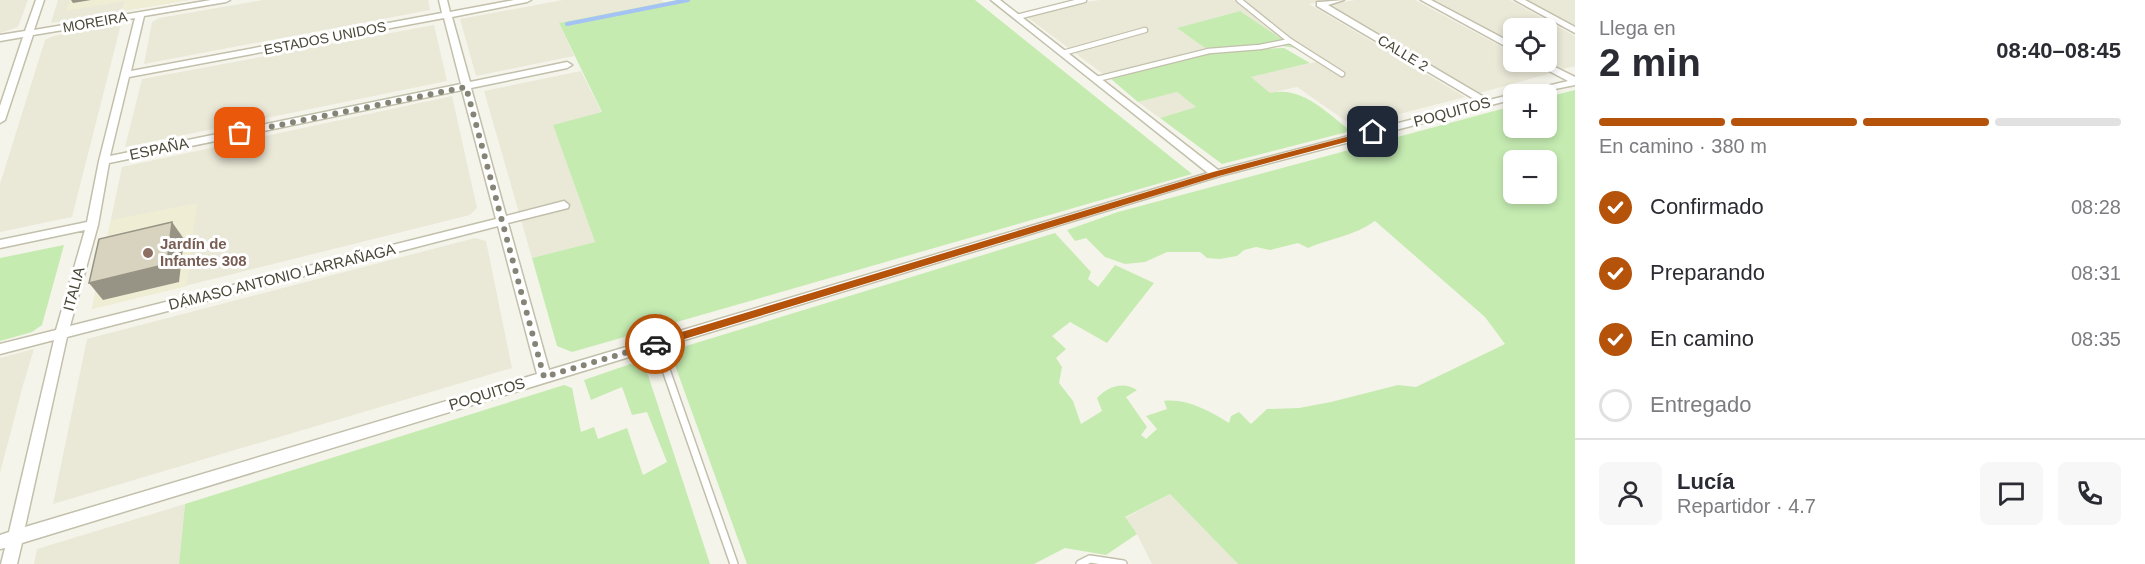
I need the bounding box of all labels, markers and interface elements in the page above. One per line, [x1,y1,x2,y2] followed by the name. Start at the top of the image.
[61,8,129,36] street label: MOREIRA
[1599,17,1676,39] text: Llega en
[263,18,387,58] street label: ESTADOS UNIDOS
[1503,18,1557,204] map controls
[1503,18,1557,72] button: locate
[1375,32,1431,74] street label: CALLE 2
[1996,38,2121,63] text: 08:40–08:45
[1599,41,1701,84] text: 2 min
[1503,84,1557,138] button: +
[1412,93,1492,130] street label: POQUITOS
[1347,106,1398,157] pin
[214,107,265,158] pin
[1356,115,1389,148] icon: home
[223,116,256,149] icon: bag
[128,134,190,163] street label: ESPAÑA
[1599,135,1767,157] text: En camino · 380 m
[1503,150,1557,204] button: −
[1599,191,1632,224] icon: check
[1650,194,1764,219] text: Confirmado
[2071,196,2121,218] text: 08:28
[160,235,247,269] place label: Jardín de Infantes 308
[167,240,397,313] street label: DÁMASO ANTONIO LARRAÑAGA
[141,246,155,260] marker: Jardín de Infantes 308
[1599,257,1632,290] icon: check
[1650,260,1765,285] text: Preparando
[2071,262,2121,284] text: 08:31
[60,265,88,313] street label: ITALIA
[625,314,685,374] courier
[1599,323,1632,356] icon: check
[1650,326,1754,351] text: En camino
[639,328,672,361] icon: car
[2071,328,2121,350] text: 08:35
[447,374,527,413] street label: POQUITOS
[1650,392,1752,417] text: Entregado
[1599,462,1662,525] button: person
[1980,462,2043,525] button: chat
[2058,462,2121,525] button: phone
[1677,469,1734,494] text: Lucía
[1677,495,1816,517] text: Repartidor · 4.7

